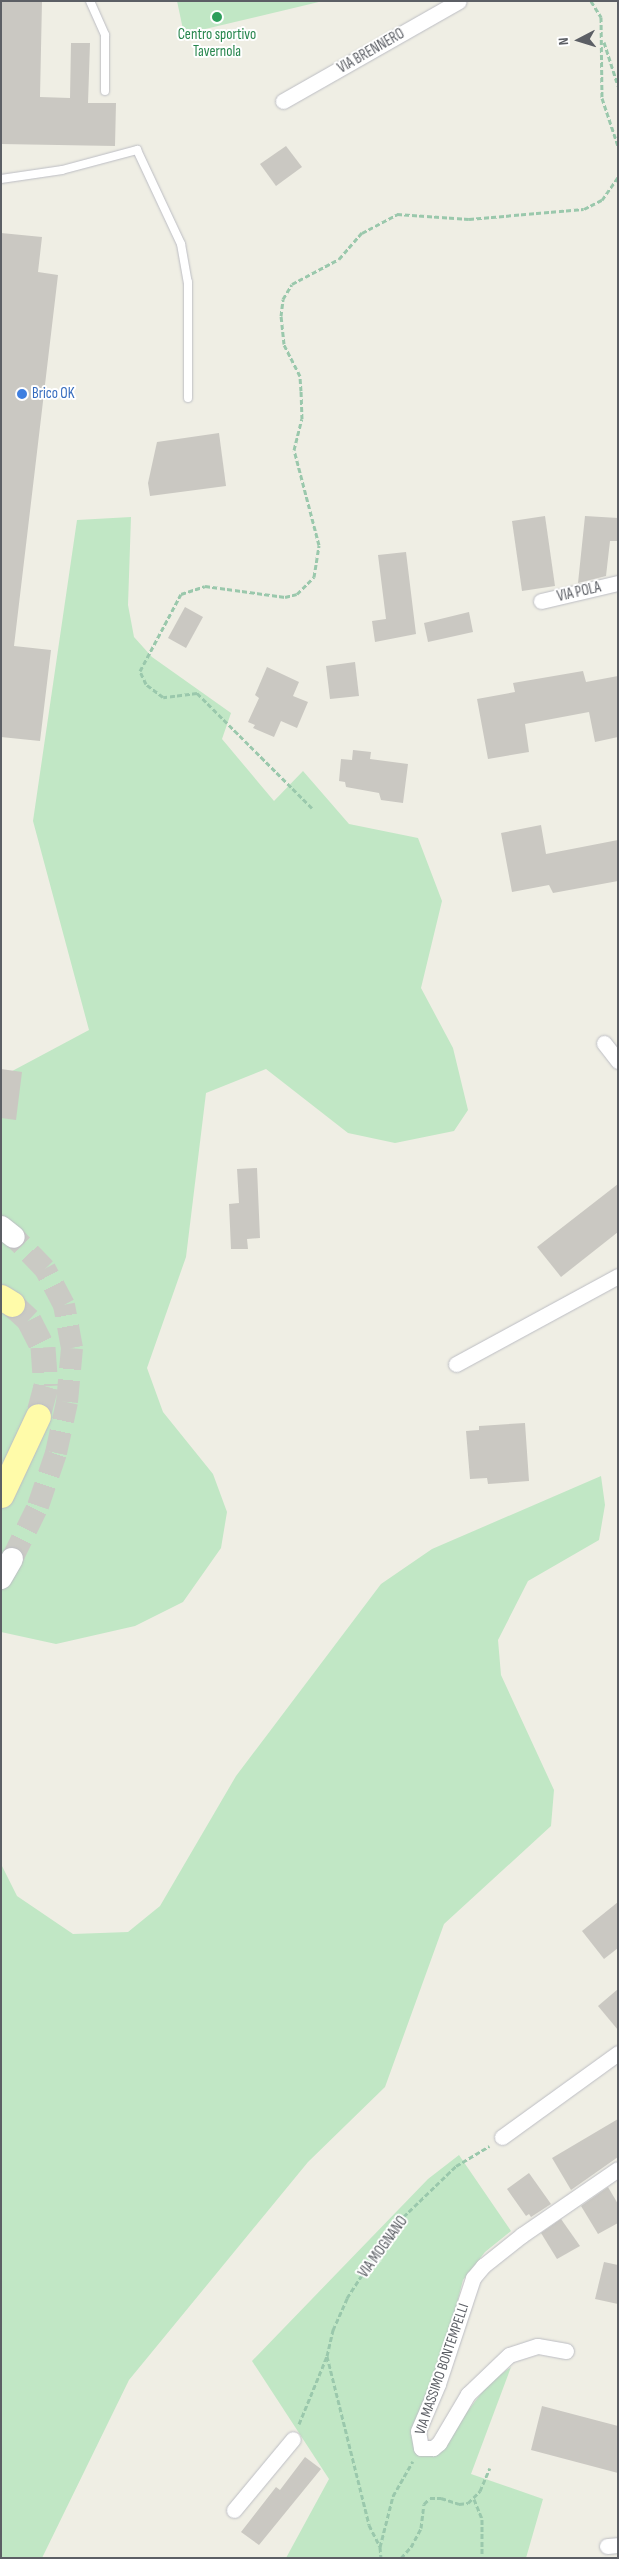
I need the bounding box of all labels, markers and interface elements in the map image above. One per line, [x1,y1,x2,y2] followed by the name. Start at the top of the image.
[211,11,223,23] marker: Centro sportivo Tavernola
[554,15,604,65] north arrow
[178,25,256,60] place label: Centro sportivo Tavernola
[334,25,408,77] street label: VIA BRENNERO
[555,37,572,46] text: N
[32,385,75,403] place label: Brico OK
[16,388,28,400] marker: Brico OK
[555,578,603,606] street label: VIA POLA
[355,2213,411,2281] street label: VIA MOGNANO
[411,2301,473,2437] street label: VIA MASSIMO BONTEMPELLI

